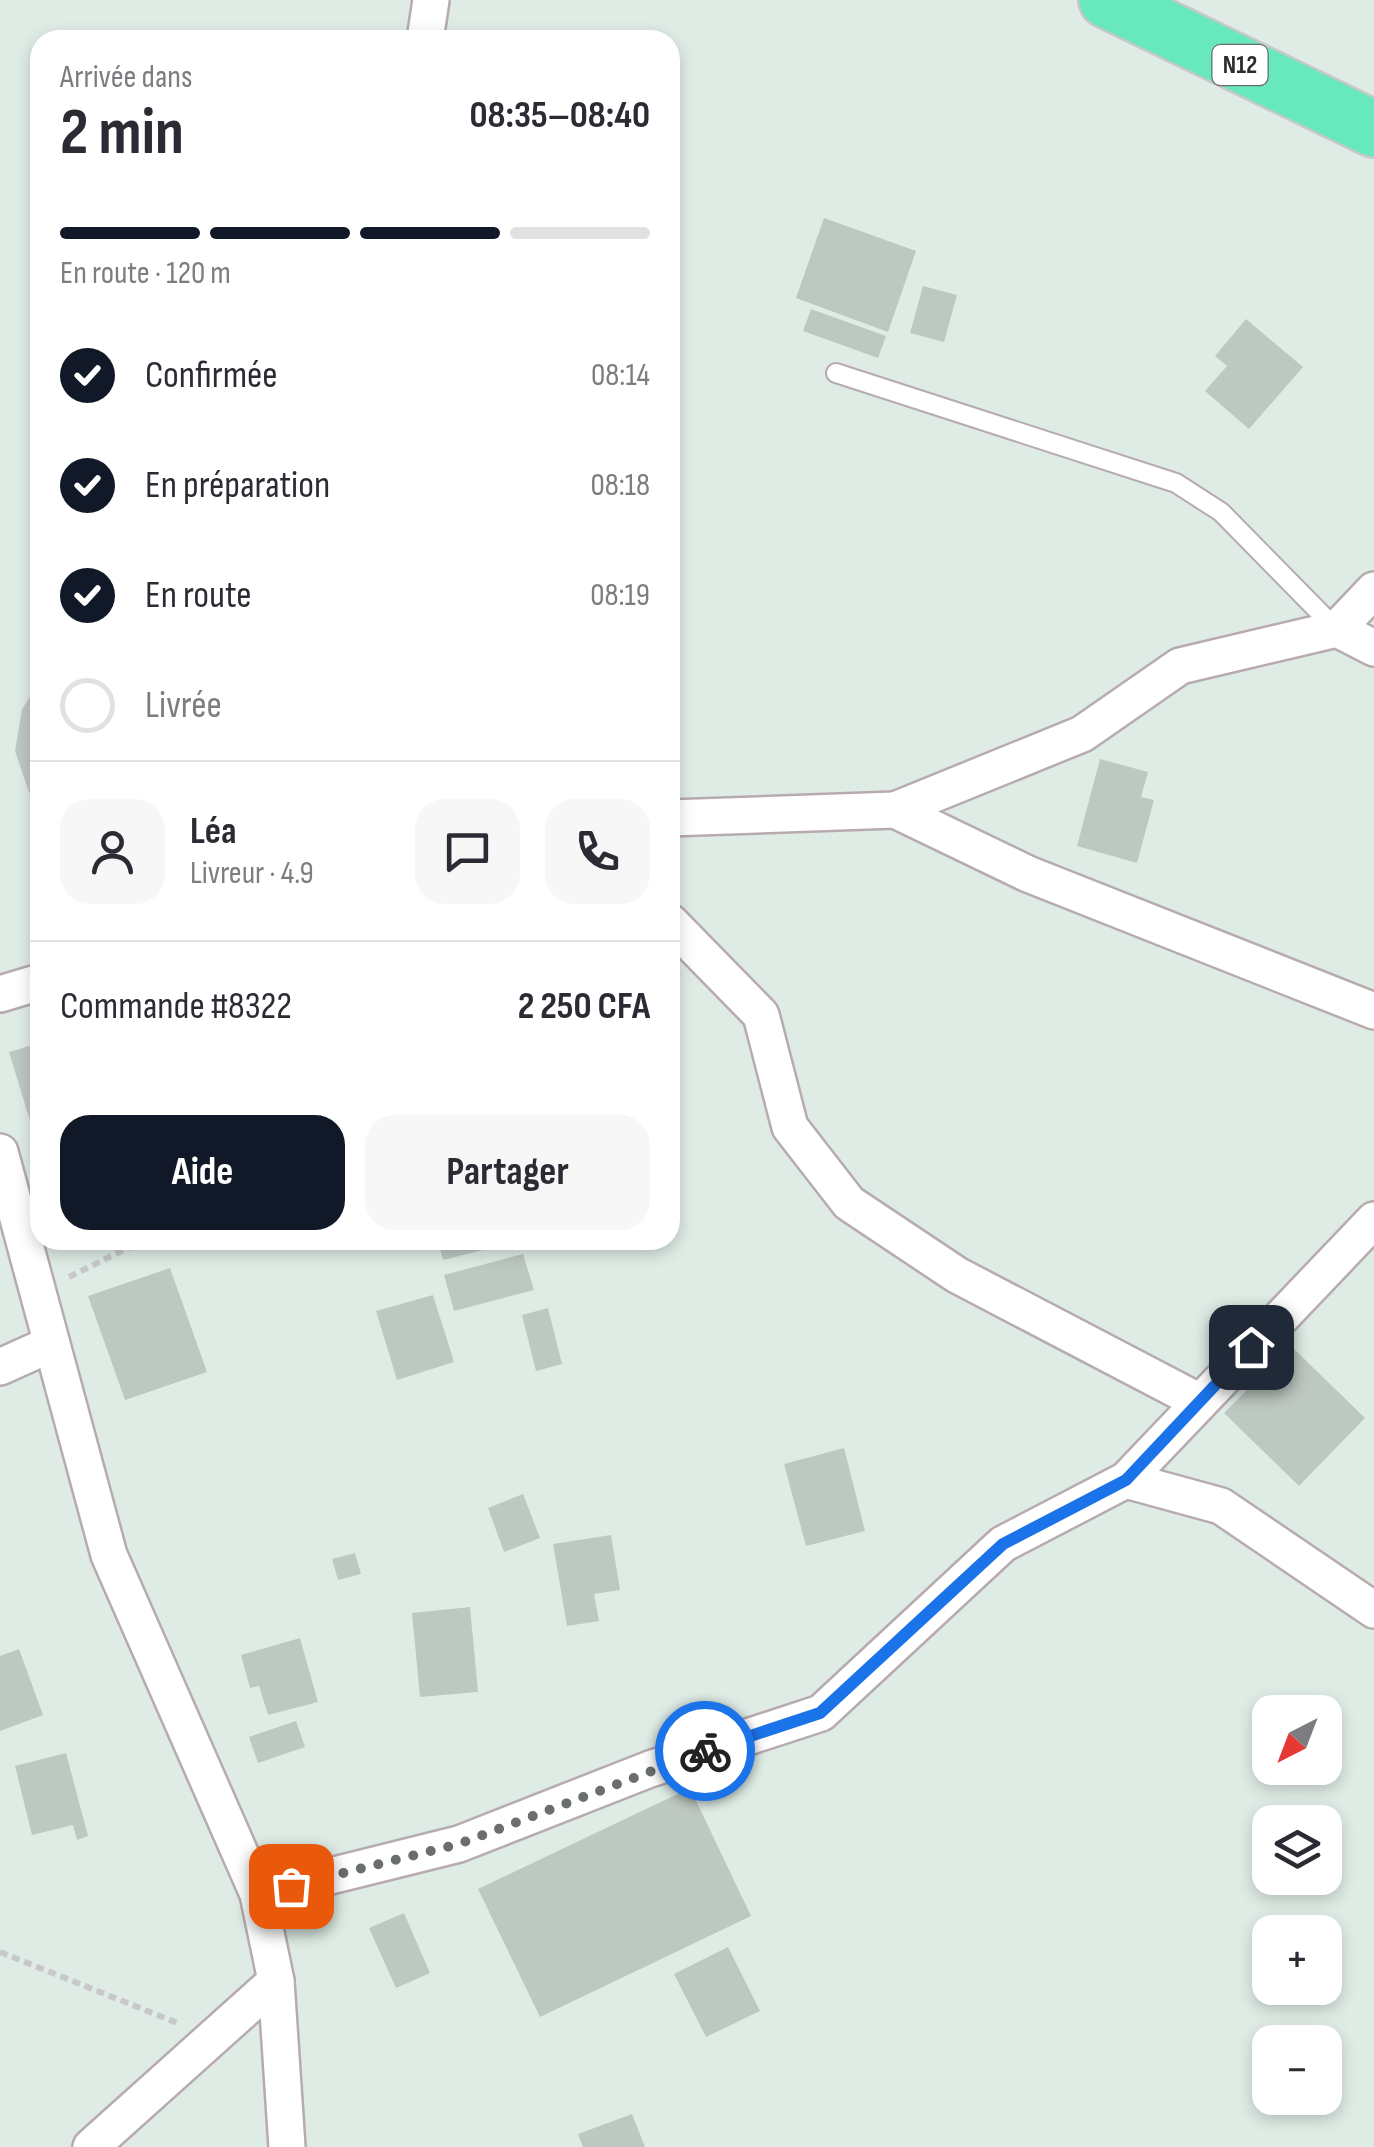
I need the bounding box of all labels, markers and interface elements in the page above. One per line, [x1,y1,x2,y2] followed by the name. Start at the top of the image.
[1212,45,1268,85] road number: N12
[60,58,192,97] text: Arrivée dans
[469,93,650,138] text: 08:35–08:40
[60,95,184,173] text: 2 min
[60,254,231,293] text: En route · 120 m
[60,348,115,403] icon: check
[145,353,278,398] text: Confirmée
[591,356,650,395] text: 08:14
[60,458,115,513] icon: check
[145,463,330,508] text: En préparation
[590,466,650,505] text: 08:18
[60,568,115,623] icon: check
[145,573,251,618] text: En route
[590,576,650,615] text: 08:19
[145,683,222,728] text: Livrée
[60,799,165,904] button: person
[415,799,520,904] button: chat
[545,799,650,904] button: phone
[190,809,237,854] text: Léa
[190,854,314,893] text: Livreur · 4.9
[60,984,292,1029] text: Commande #8322
[518,984,650,1029] text: 2 250 CFA
[60,1115,345,1230] button: Aide
[365,1115,650,1230] button: Partager
[1209,1305,1294,1390] pin
[1224,1320,1279,1375] icon: home
[1252,1695,1342,1785] north arrow
[1252,1695,1342,2115] map controls
[655,1701,755,1801] courier
[678,1724,733,1779] icon: bike
[1252,1805,1342,1895] button: layers
[249,1844,334,1929] pin
[264,1859,319,1914] icon: bag
[1252,1915,1342,2005] button: +
[1252,2025,1342,2115] button: −

